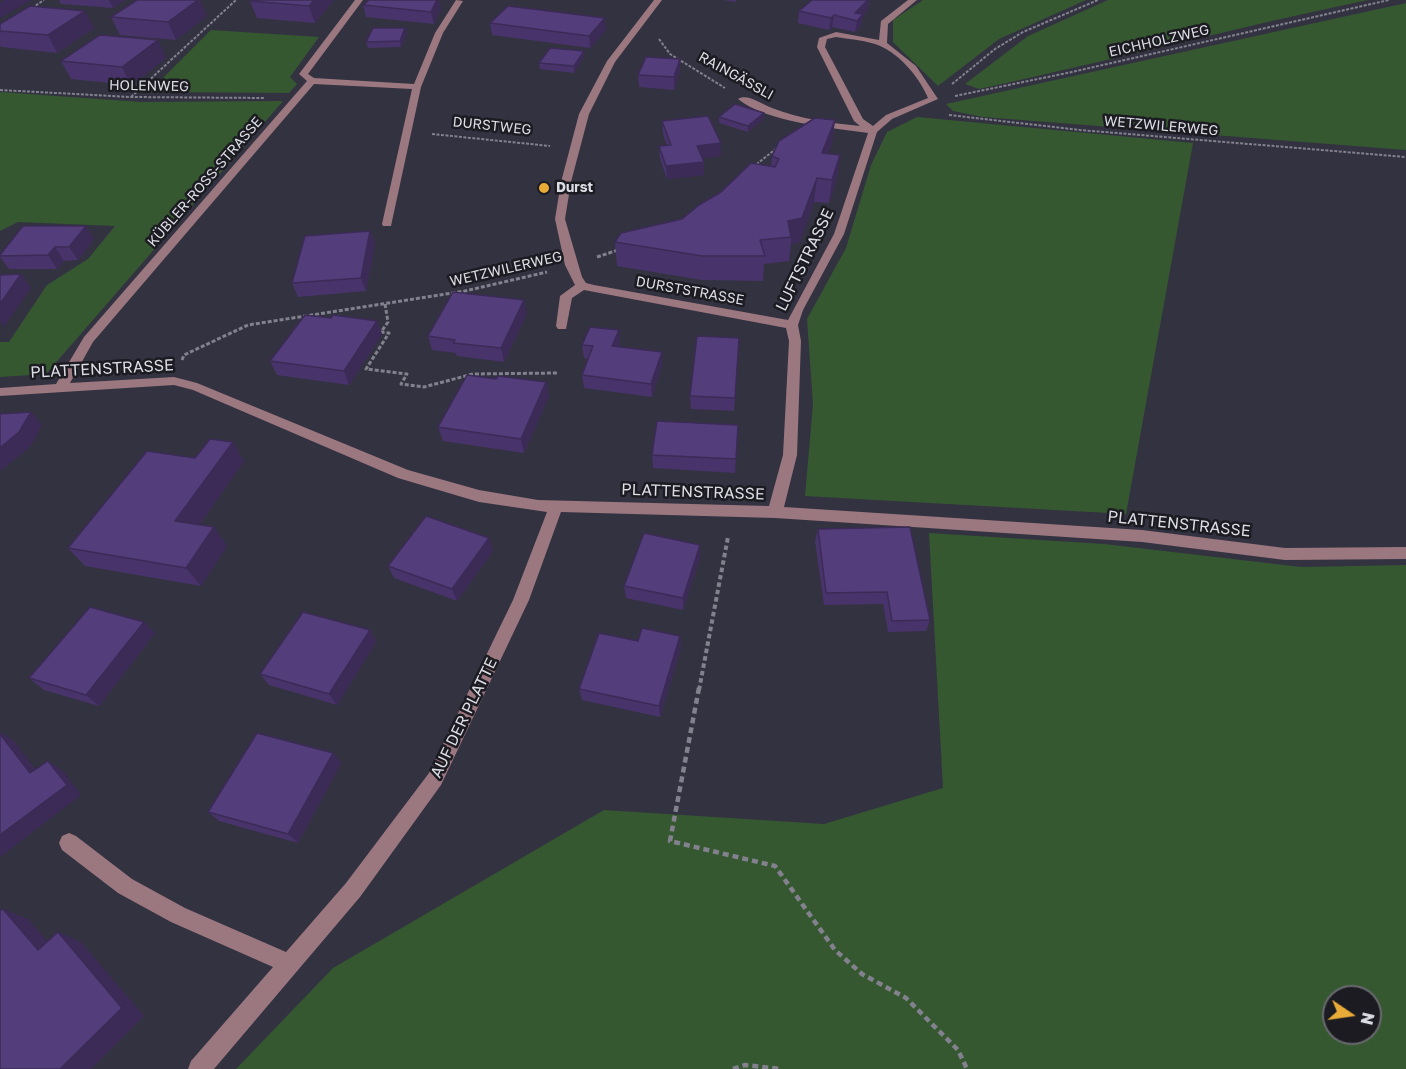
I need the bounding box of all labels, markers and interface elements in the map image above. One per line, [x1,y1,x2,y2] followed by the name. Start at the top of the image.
[1107,21,1211,61] street label: EICHHOLZWEG
[696,49,776,103] street label: RAINGÄSSLI
[109,77,189,95] street label: HOLENWEG
[1103,113,1219,139] street label: WETZWILERWEG
[144,114,266,250] street label: KÜBLER-ROSS-STRASSE
[452,114,532,138] street label: DURSTWEG
[556,180,593,196] place label: Durst
[537,181,551,195] marker: Durst
[772,206,838,314] street label: LUFTSTRASSE
[448,248,564,290] street label: WETZWILERWEG
[635,273,745,309] street label: DURSTSTRASSE
[30,356,174,382] street label: PLATTENSTRASSE
[621,480,765,504] street label: PLATTENSTRASSE
[1107,507,1251,541] street label: PLATTENSTRASSE
[427,655,501,781] street label: AUF DER PLATTE
[1322,985,1382,1045] north arrow
[1356,1010,1379,1027] text: N

